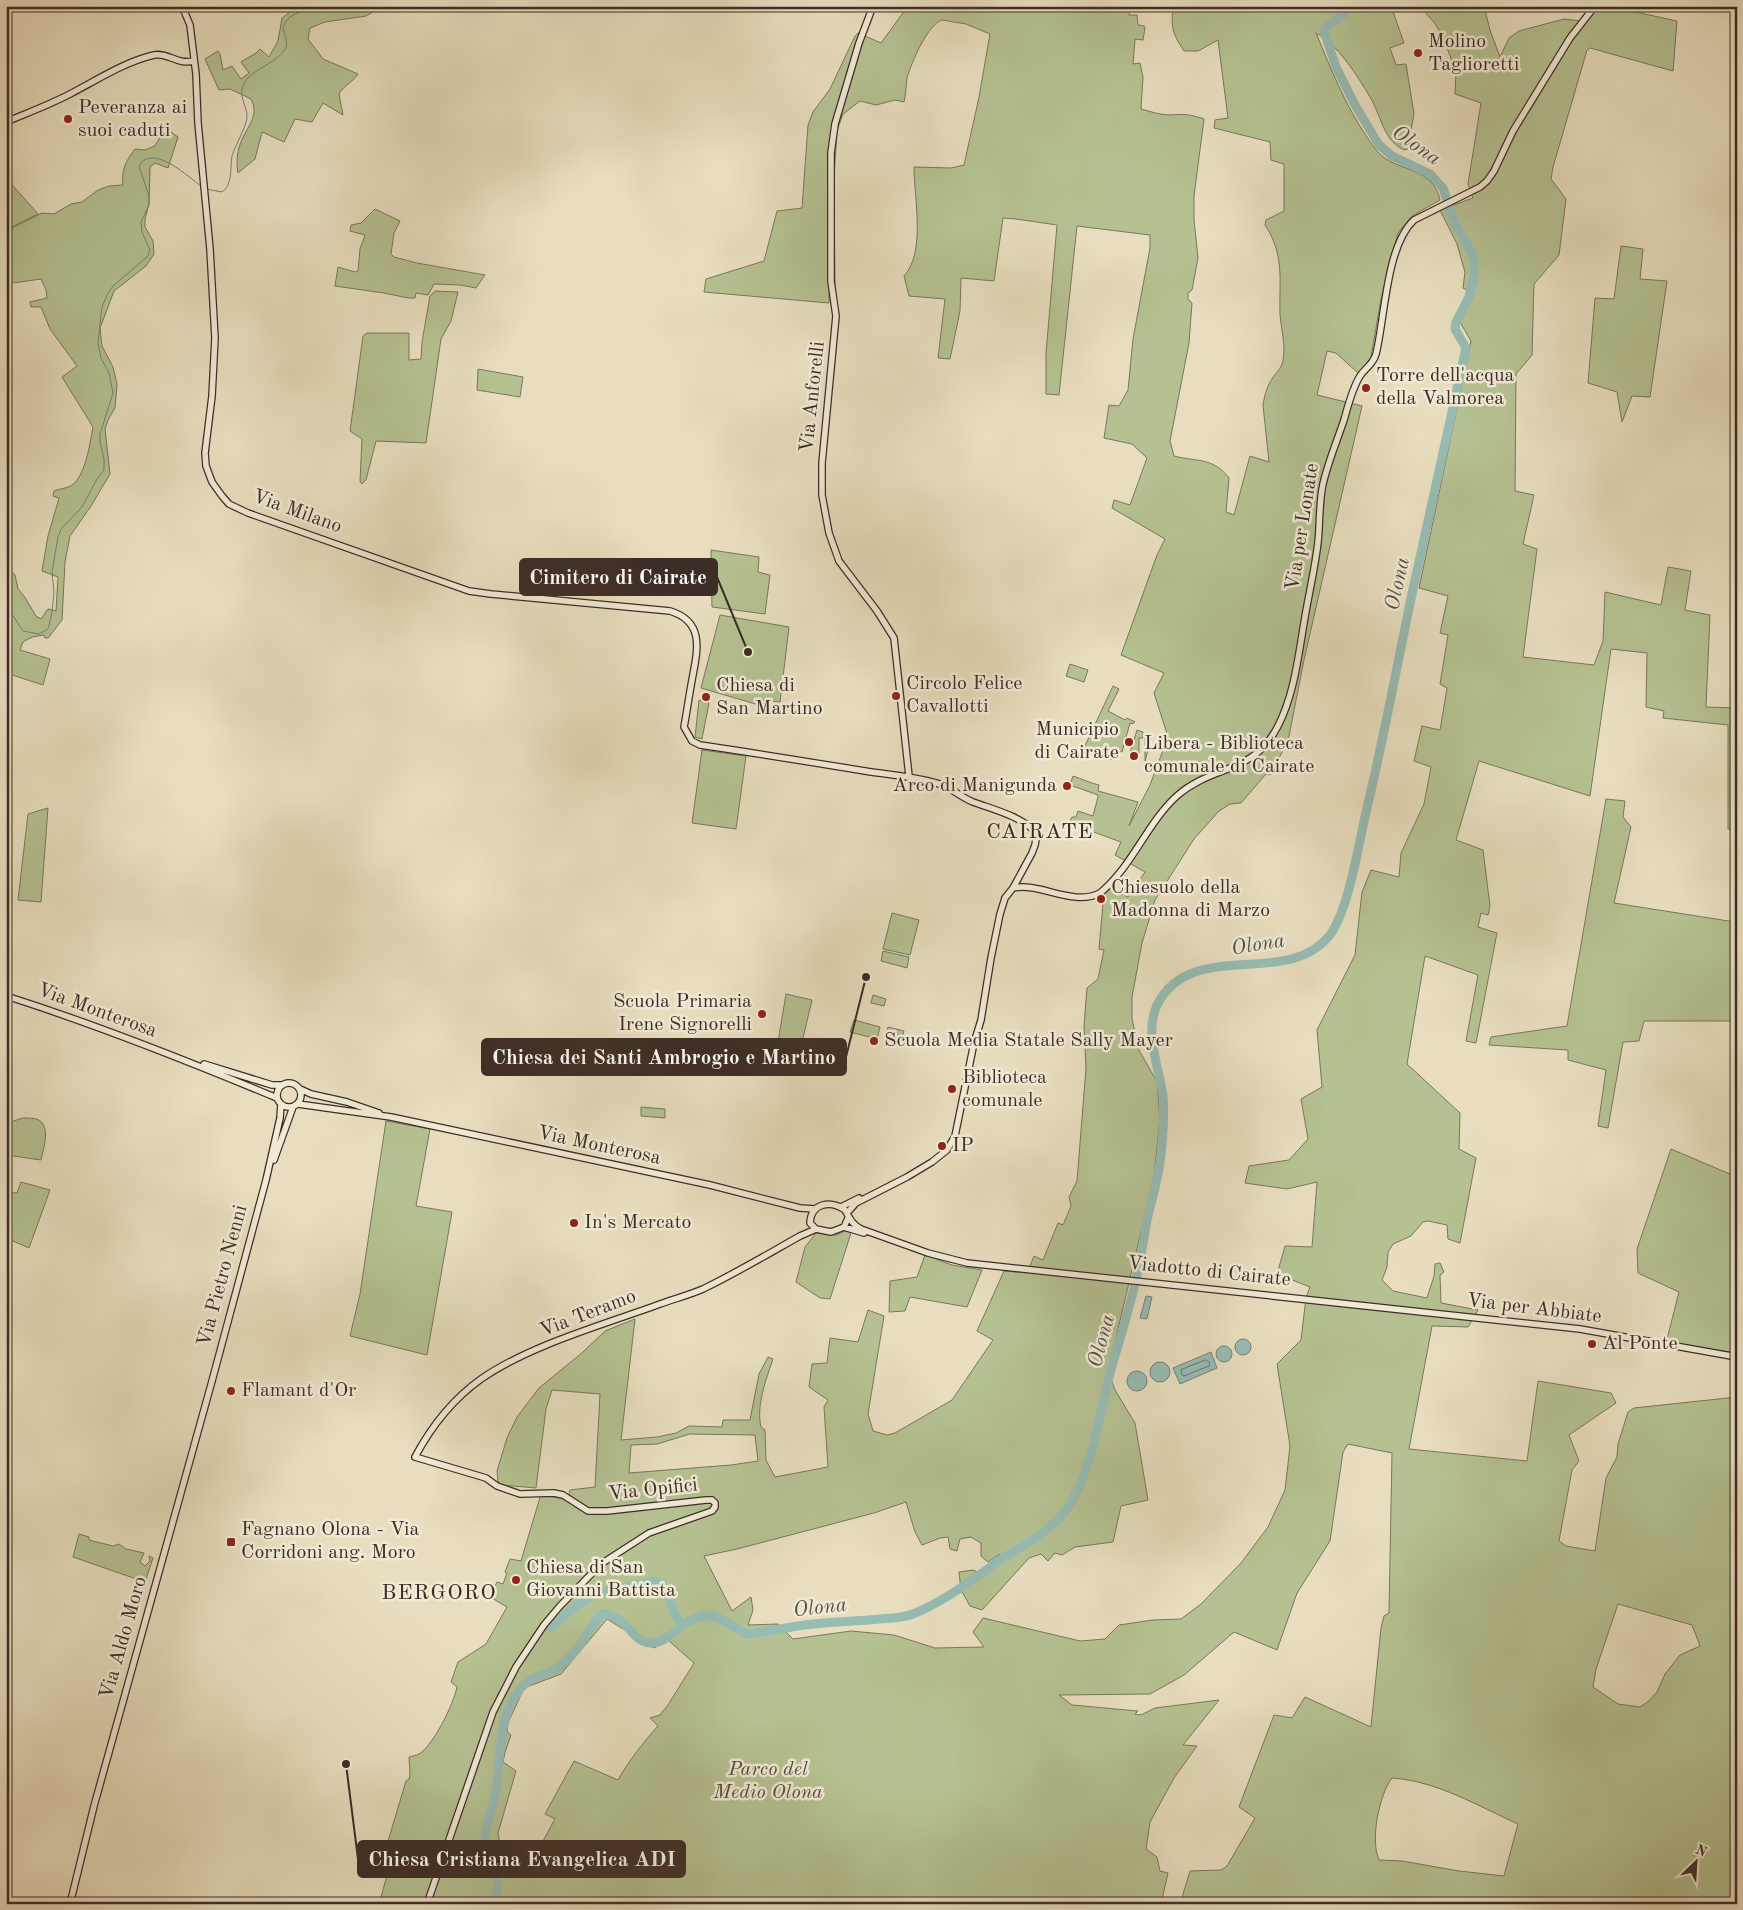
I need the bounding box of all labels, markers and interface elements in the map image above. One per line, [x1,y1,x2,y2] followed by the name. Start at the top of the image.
[1428,32,1519,75] place label: Molino Taglioretti
[1412,47,1424,59] marker: Molino Taglioretti
[78,98,187,141] place label: Peveranza ai suoi caduti
[62,113,74,125] marker: Peveranza ai suoi caduti
[1388,122,1444,170] water label: Olona
[797,340,829,454] street label: Via Anforelli
[1376,366,1515,409] place label: Torre dell'acqua della Valmorea
[1360,382,1372,394] marker: Torre dell'acqua della Valmorea
[1283,462,1323,592] street label: Via per Lonate
[250,487,344,537] street label: Via Milano
[1382,555,1414,613] water label: Olona
[520,559,717,595] callout: Cimitero di Cairate
[529,568,707,589] text: Cimitero di Cairate
[906,674,1023,717] place label: Circolo Felice Cavallotti
[716,676,823,719] place label: Chiesa di San Martino
[890,690,902,702] marker: Circolo Felice Cavallotti
[700,691,712,703] marker: Chiesa di San Martino
[1035,720,1119,763] place label: Municipio di Cairate
[1144,734,1314,777] place label: Libera - Biblioteca comunale di Cairate
[1123,736,1135,748] marker: Municipio di Cairate
[1128,750,1140,762] marker: Libera - Biblioteca comunale di Cairate
[892,776,1057,796] place label: Arco di Manigunda
[1061,780,1073,792] marker: Arco di Manigunda
[986,821,1094,843] district label: CAIRATE
[1111,878,1270,921] place label: Chiesuolo della Madonna di Marzo
[1095,893,1107,905] marker: Chiesuolo della Madonna di Marzo
[1230,930,1286,960] water label: Olona
[34,980,160,1042] street label: Via Monterosa
[613,992,752,1035] place label: Scuola Primaria Irene Signorelli
[756,1008,768,1020] marker: Scuola Primaria Irene Signorelli
[884,1031,1173,1051] place label: Scuola Media Statale Sally Mayer
[868,1035,880,1047] marker: Scuola Media Statale Sally Mayer
[482,1039,846,1075] callout: Chiesa dei Santi Ambrogio e Martino
[492,1048,836,1069] text: Chiesa dei Santi Ambrogio e Martino
[962,1068,1047,1111] place label: Biblioteca comunale
[946,1083,958,1095] marker: Biblioteca comunale
[535,1123,663,1169] street label: Via Monterosa
[952,1136,973,1156] place label: IP
[936,1140,948,1152] marker: IP
[194,1203,252,1349] street label: Via Pietro Nenni
[584,1213,691,1233] place label: In's Mercato
[568,1217,580,1229] marker: In's Mercato
[1126,1253,1292,1291] street label: Viadotto di Cairate
[537,1286,639,1342] street label: Via Teramo
[1465,1291,1603,1327] street label: Via per Abbiate
[1085,1312,1119,1370] water label: Olona
[1602,1334,1678,1354] place label: Al Ponte
[1586,1338,1598,1350] marker: Al Ponte
[241,1381,356,1401] place label: Flamant d'Or
[225,1385,237,1397] marker: Flamant d'Or
[607,1475,699,1505] street label: Via Opifici
[241,1520,419,1563] place label: Fagnano Olona - Via Corridoni ang. Moro
[225,1536,237,1548] marker: Fagnano Olona - Via Corridoni ang. Moro
[526,1558,676,1601] place label: Chiesa di San Giovanni Battista
[97,1574,151,1702] street label: Via Aldo Moro
[510,1574,522,1586] marker: Chiesa di San Giovanni Battista
[381,1582,497,1604] district label: BERGORO
[792,1595,848,1621] water label: Olona
[712,1760,823,1803] park label: Parco del Medio Olona
[1670,1838,1720,1888] north arrow
[358,1841,685,1877] callout: Chiesa Cristiana Evangelica ADI
[1693,1843,1709,1860] text: N
[368,1850,676,1871] text: Chiesa Cristiana Evangelica ADI

